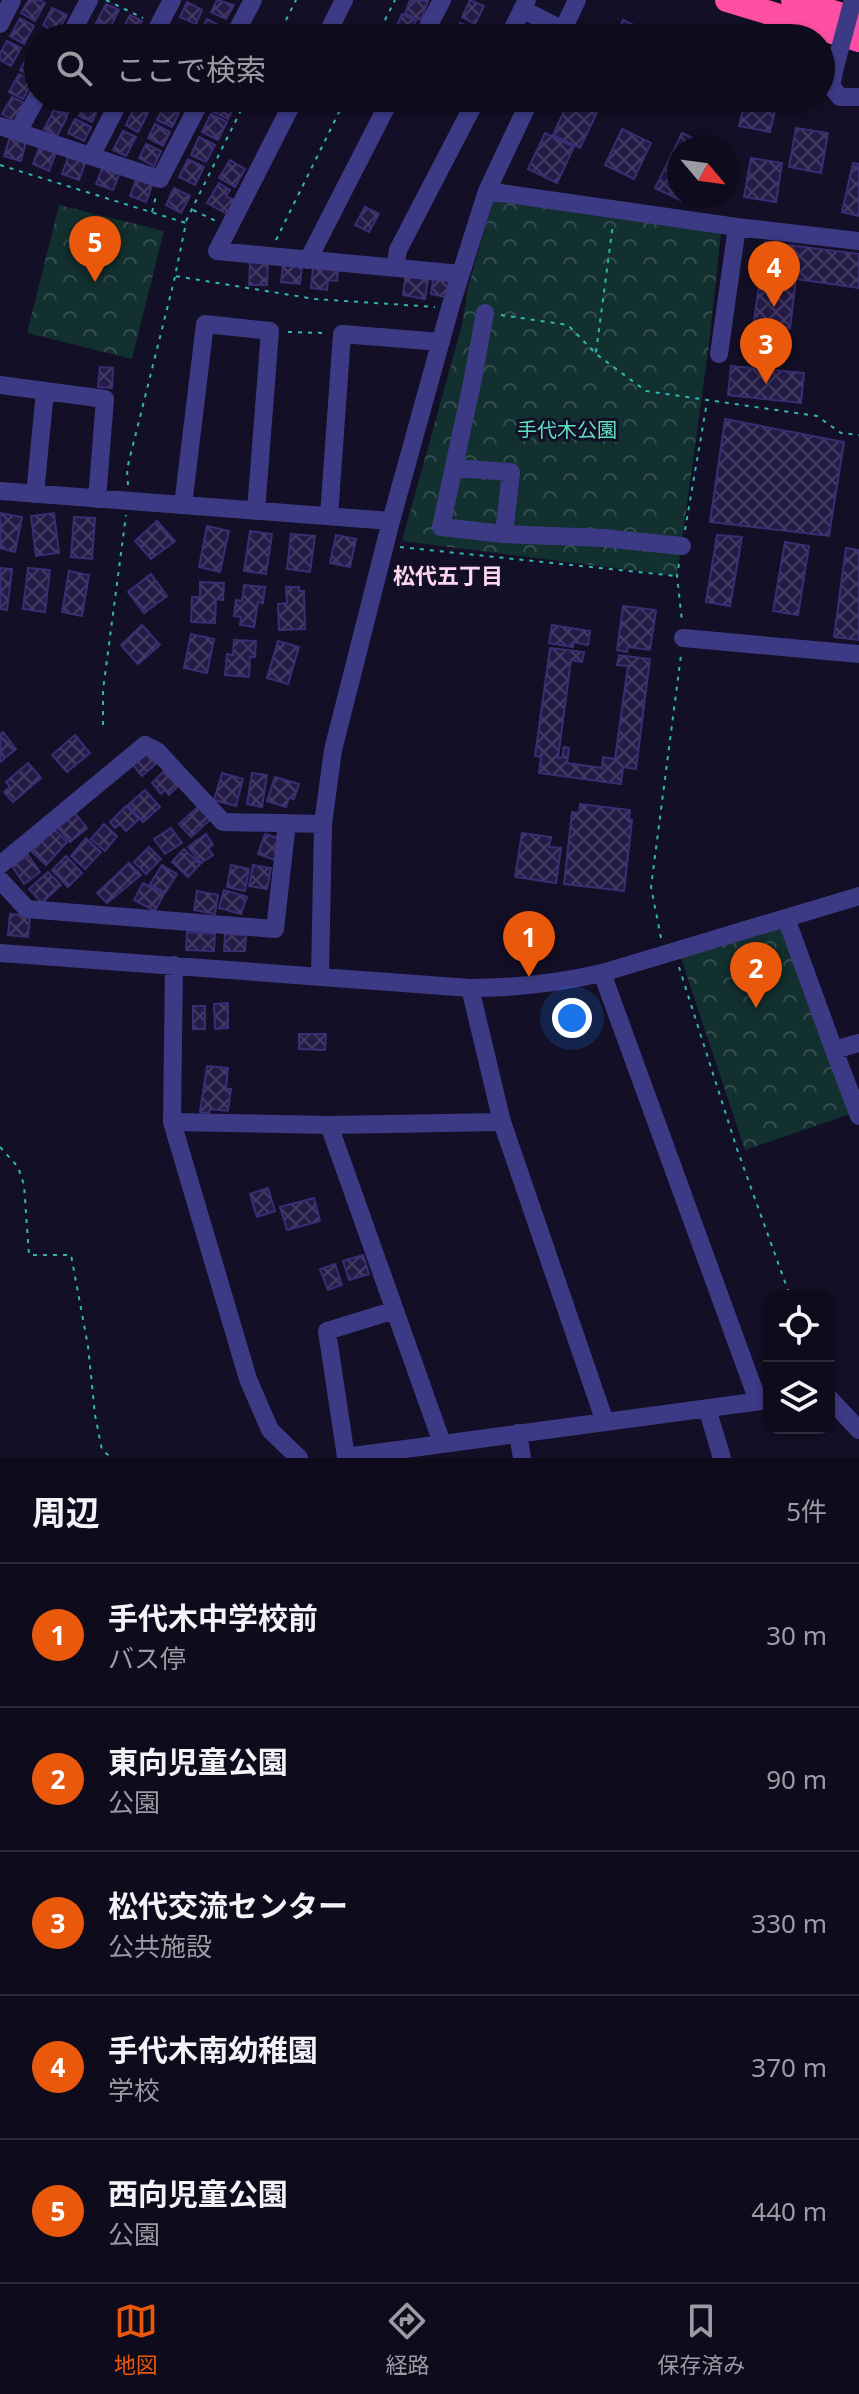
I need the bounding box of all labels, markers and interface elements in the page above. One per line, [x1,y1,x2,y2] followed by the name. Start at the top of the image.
[24,24,835,112] search box
[52,46,96,90] icon: search
[116,49,266,90] text: ここで検索
[667,136,739,208] north arrow
[69,216,121,282] pin: 5
[748,241,800,307] pin: 4
[740,318,792,384] pin: 3
[517,416,617,443] park label: 手代木公園
[393,560,503,590] district label: 松代五丁目
[503,911,555,977] pin: 1
[730,942,782,1008] pin: 2
[552,998,592,1038] your location
[763,1290,835,1434] map controls
[763,1290,835,1362] button: locate
[763,1362,835,1434] button: layers
[32,1489,100,1535] text: 周辺
[786,1493,827,1529] text: 5件
[108,1597,318,1638] text: 手代木中学校前
[51,1617,65,1653] text: 1
[766,1617,827,1653] text: 30 m
[108,1640,186,1676] text: バス停
[108,1741,288,1782] text: 東向児童公園
[51,1761,65,1797] text: 2
[766,1761,827,1797] text: 90 m
[108,1784,160,1820] text: 公園
[108,1885,348,1926] text: 松代交流センター
[51,1905,65,1941] text: 3
[751,1905,827,1941] text: 330 m
[108,1928,212,1964] text: 公共施設
[108,2029,318,2070] text: 手代木南幼稚園
[51,2049,65,2085] text: 4
[751,2049,827,2085] text: 370 m
[108,2072,160,2108] text: 学校
[108,2173,288,2214] text: 西向児童公園
[51,2193,65,2229] text: 5
[751,2193,827,2229] text: 440 m
[108,2216,160,2252] text: 公園
[114,2299,158,2379] tab: 地図
[385,2299,429,2379] tab: 経路
[657,2299,745,2379] tab: 保存済み

